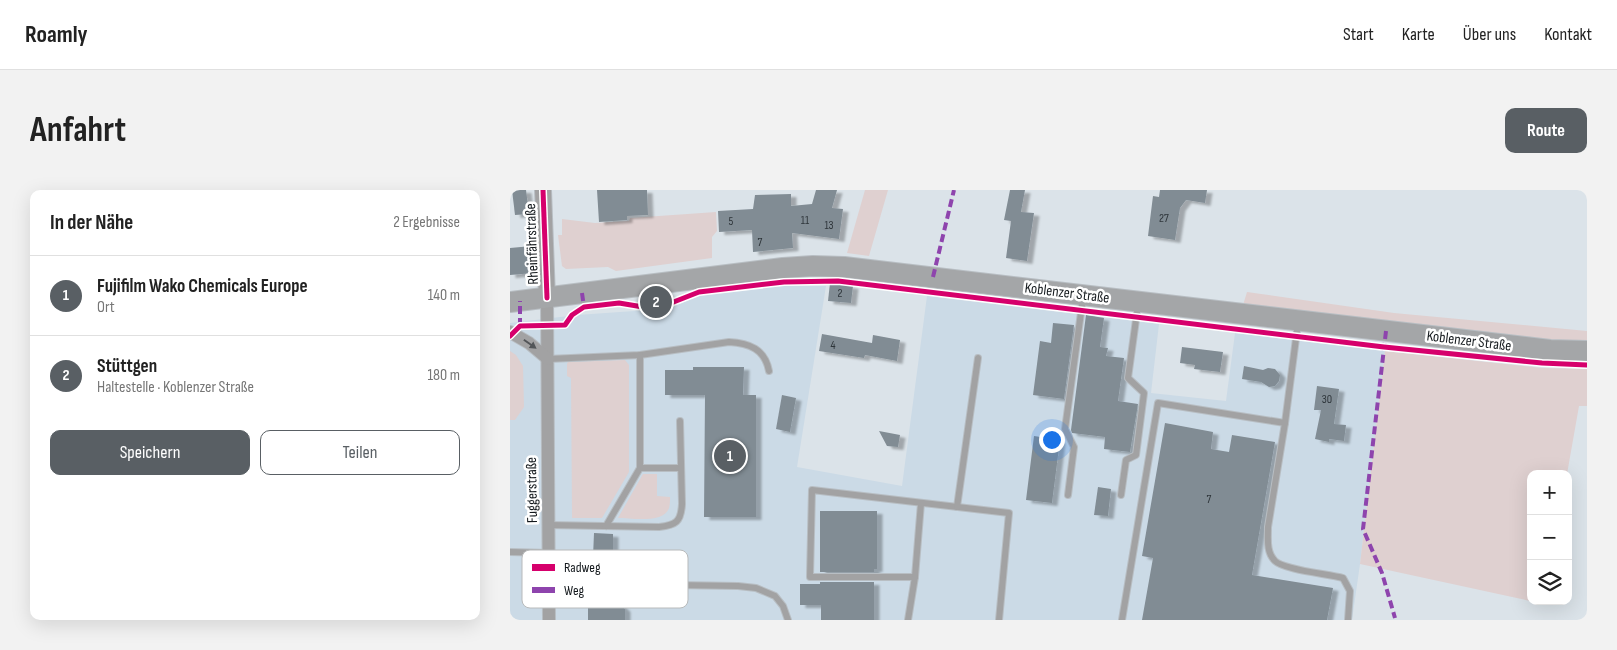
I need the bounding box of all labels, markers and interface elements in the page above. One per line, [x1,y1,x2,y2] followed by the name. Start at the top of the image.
[25,20,88,49] text: Roamly
[1343,24,1374,45] text: Start
[1402,24,1435,45] text: Karte
[1463,24,1516,45] text: Über uns
[1544,24,1592,45] text: Kontakt
[1505,108,1587,153] button: Route
[30,109,126,152] text: Anfahrt
[521,203,543,285] street label: Rheinfährstraße
[50,210,133,235] text: In der Nähe
[1159,211,1169,226] house number: 27
[393,213,460,232] text: 2 Ergebnisse
[801,213,810,228] house number: 11
[729,214,734,229] house number: 5
[824,218,834,233] house number: 13
[758,235,763,250] house number: 7
[97,275,308,298] text: Fujifilm Wako Chemicals Europe
[1024,278,1110,308] street label: Koblenzer Straße
[640,283,672,321] pin: 2
[63,286,69,305] text: 1
[428,286,460,305] text: 140 m
[838,286,843,301] house number: 2
[97,298,115,317] text: Ort
[1426,326,1512,356] street label: Koblenzer Straße
[830,338,836,353] house number: 4
[523,339,537,349] one-way arrow
[97,355,157,378] text: Stüttgen
[62,366,70,385] text: 2
[427,366,460,385] text: 180 m
[97,378,254,397] text: Haltestelle · Koblenzer Straße
[1322,392,1332,407] house number: 30
[1039,427,1065,453] your location
[50,430,250,475] button: Speichern
[260,430,460,475] button: Teilen
[714,437,746,475] pin: 1
[522,457,542,523] street label: Fuggerstraße
[1527,470,1572,605] map controls
[1527,470,1572,515] button: +
[1207,492,1212,507] house number: 7
[1527,515,1572,560] button: −
[522,550,688,608] legend
[564,559,601,576] text: Radweg
[1527,560,1572,605] button: layers
[564,582,585,599] text: Weg

